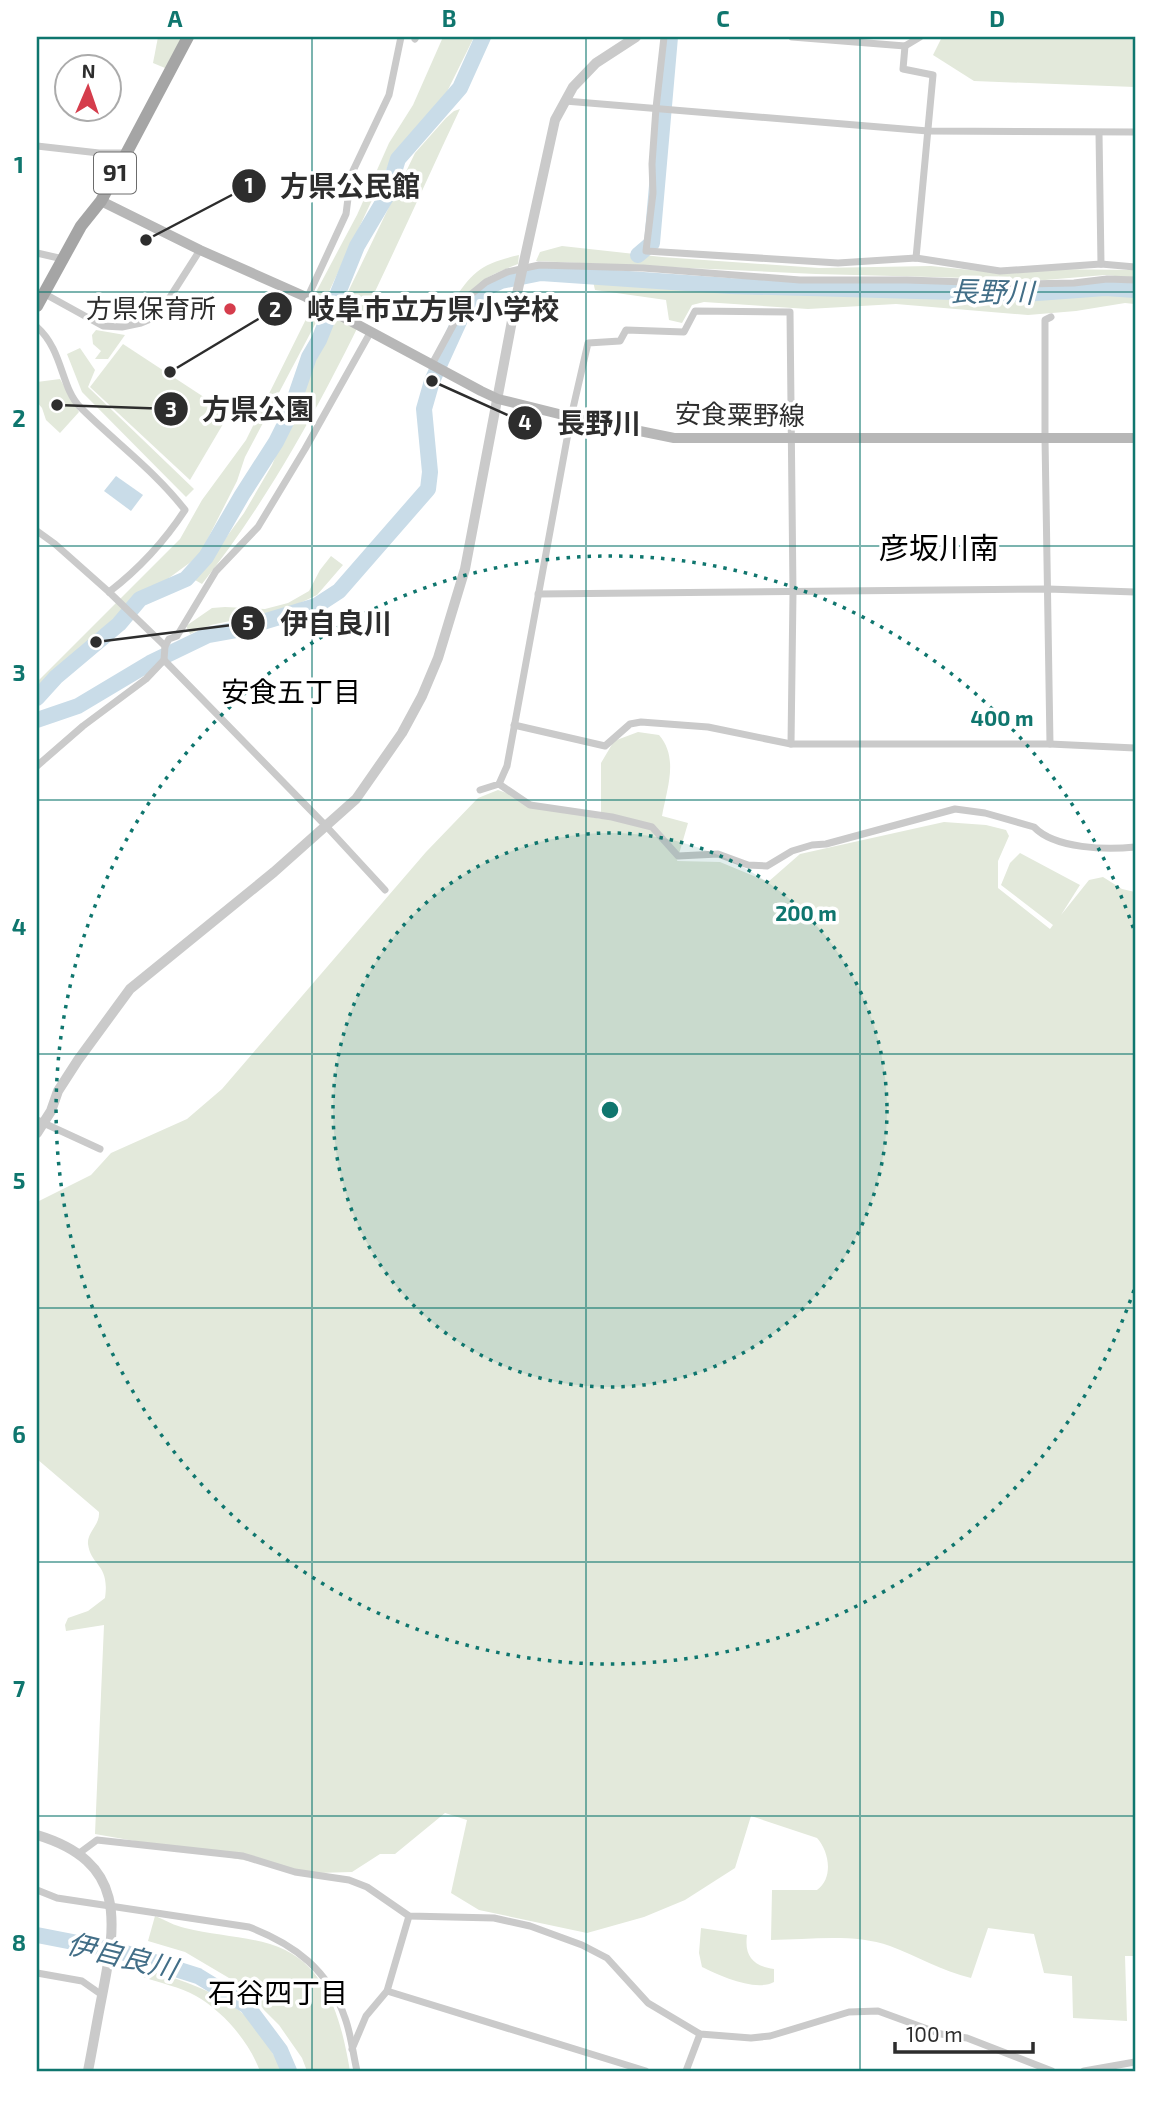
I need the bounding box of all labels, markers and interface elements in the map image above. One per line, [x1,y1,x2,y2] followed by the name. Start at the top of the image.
[167,4,183,32] text: A
[442,4,456,32] text: B
[716,4,730,32] text: C
[989,4,1005,32] text: D
[52,52,122,122] north arrow
[81,59,96,82] text: N
[14,150,24,178] text: 1
[94,153,136,194] road number: 91
[231,161,434,210] callout: 方県公民館
[280,168,420,202] text: 方県公民館
[244,172,254,197] text: 1
[950,273,1037,309] water label: 長野川
[258,285,573,334] callout: 岐阜市立方県小学校
[307,291,559,325] text: 岐阜市立方県小学校
[86,292,216,323] place label: 方県保育所
[269,296,281,321] text: 2
[222,301,238,317] marker: 方県保育所
[153,385,328,434] callout: 方県公園
[202,391,314,425] text: 方県公園
[165,396,177,421] text: 3
[675,397,805,430] street label: 安食粟野線
[508,398,655,447] callout: 長野川
[12,404,26,432] text: 2
[557,405,641,439] text: 長野川
[518,409,532,434] text: 4
[879,529,999,565] district label: 彦坂川南
[231,598,406,647] callout: 伊自良川
[280,605,392,639] text: 伊自良川
[242,609,254,634] text: 5
[12,658,26,686] text: 3
[221,674,361,708] district label: 安食五丁目
[971,705,1033,730] text: 400 m
[775,900,837,925] text: 200 m
[12,912,26,940] text: 4
[598,1098,622,1122] centre of rings
[13,1166,25,1194] text: 5
[12,1420,26,1448] text: 6
[13,1674,25,1702] text: 7
[64,1925,184,1986] water label: 伊自良川
[12,1928,26,1956] text: 8
[208,1975,348,2009] district label: 石谷四丁目
[895,2010,1034,2054] scale bar
[906,2021,963,2046] text: 100 m

